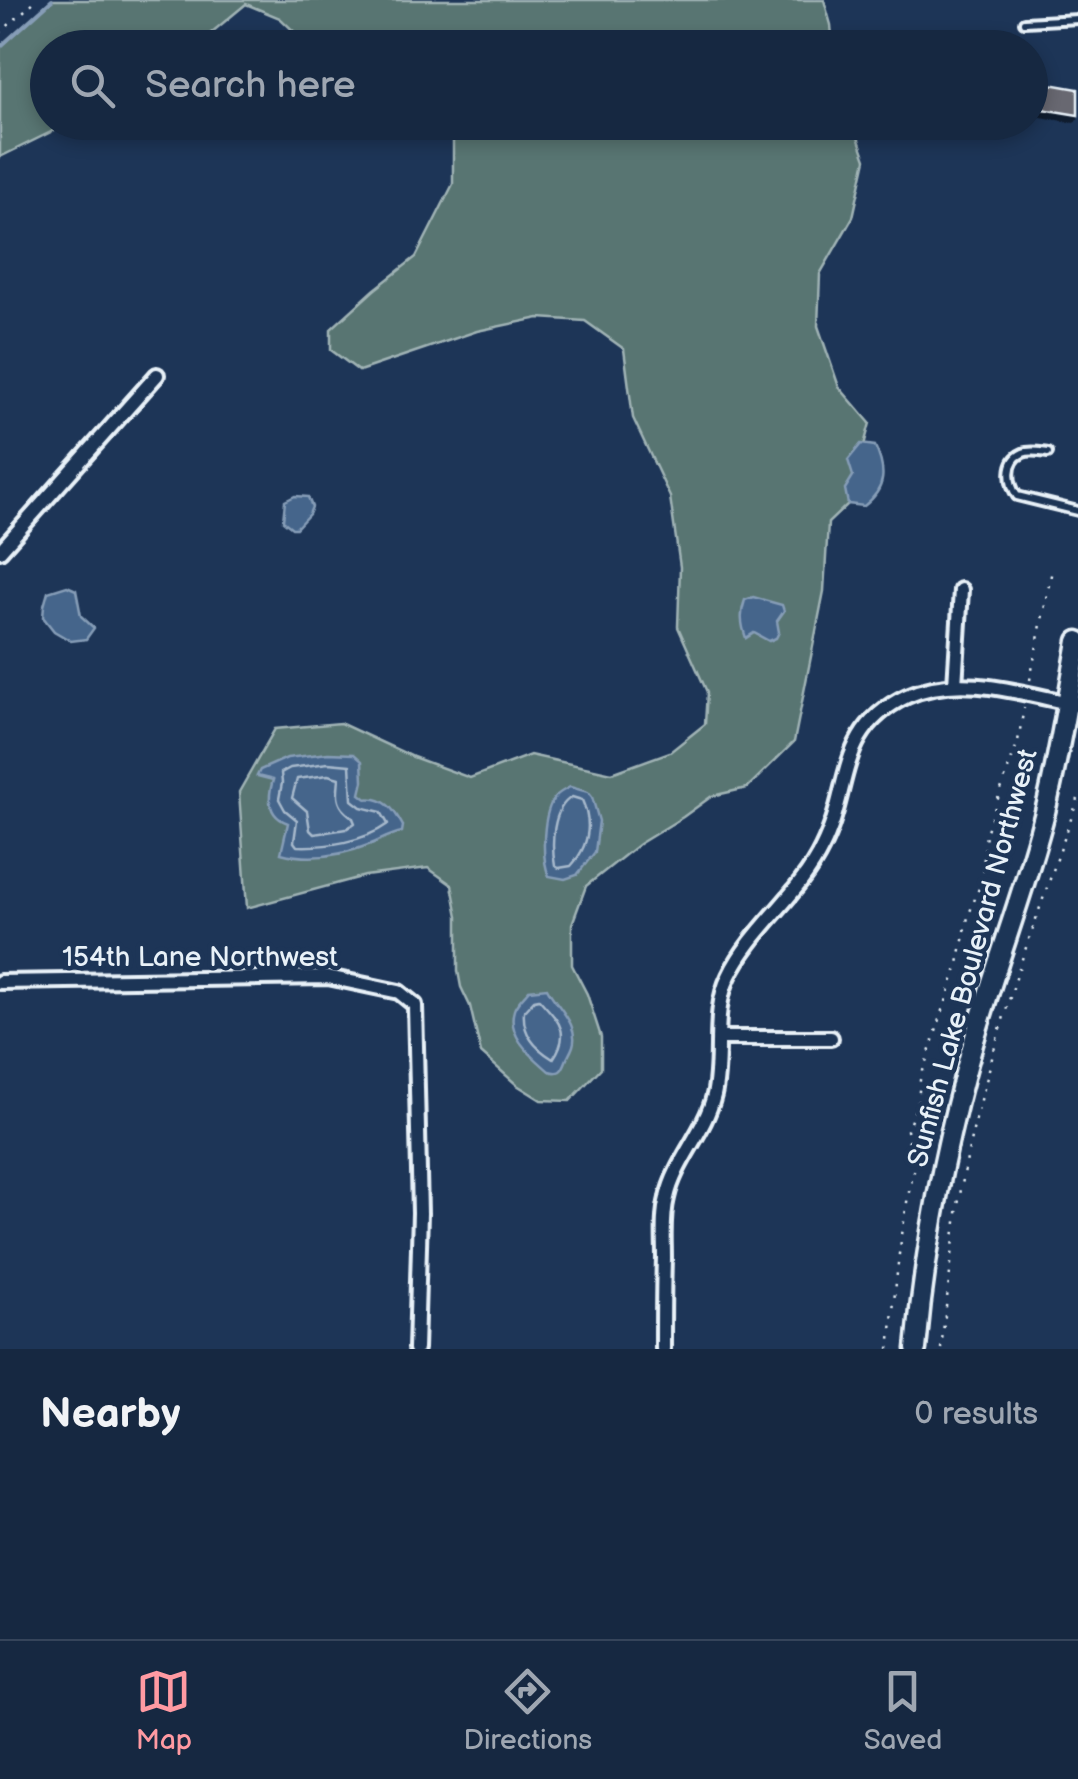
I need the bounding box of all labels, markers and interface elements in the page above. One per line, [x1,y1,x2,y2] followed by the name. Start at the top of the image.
[30,30,1048,140] search box
[65,58,120,113] icon: search
[145,63,356,108] text: Search here
[901,745,1045,1171] street label: Sunfish Lake Boulevard Northwest
[62,941,338,974] street label: 154th Lane Northwest
[40,1389,180,1440] text: Nearby
[915,1395,1038,1434] text: 0 results
[136,1664,192,1757] tab: Map
[463,1664,592,1757] tab: Directions
[864,1664,942,1757] tab: Saved

